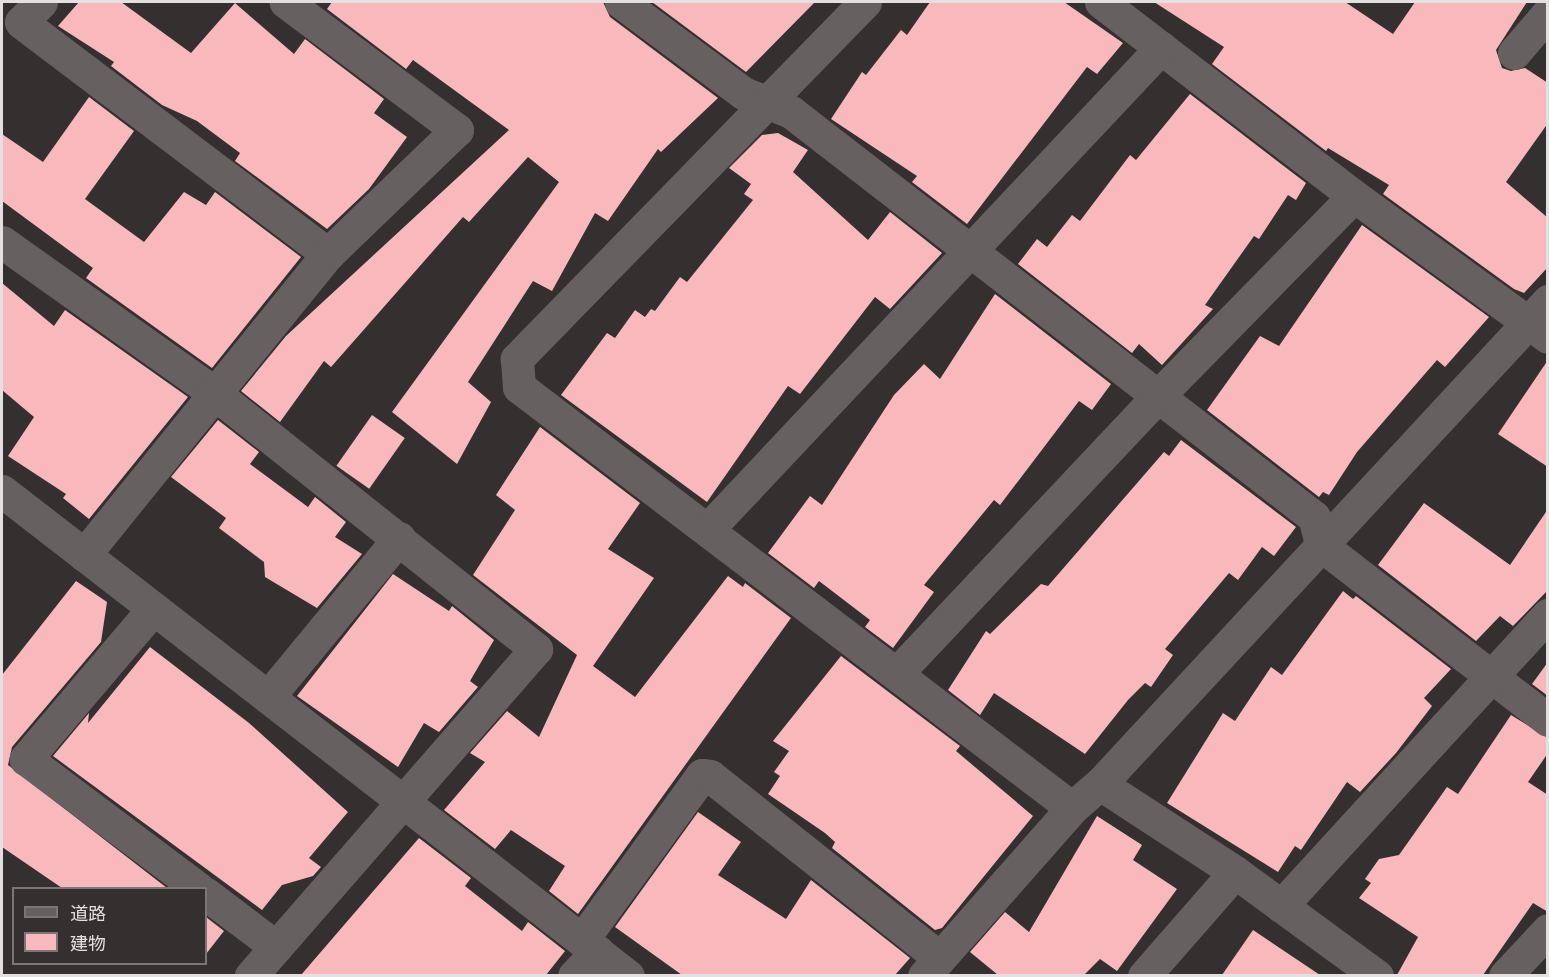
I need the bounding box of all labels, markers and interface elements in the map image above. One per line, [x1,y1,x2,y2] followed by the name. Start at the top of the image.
[12,887,207,965] legend
[70,903,106,924] text: 道路
[70,933,106,954] text: 建物

